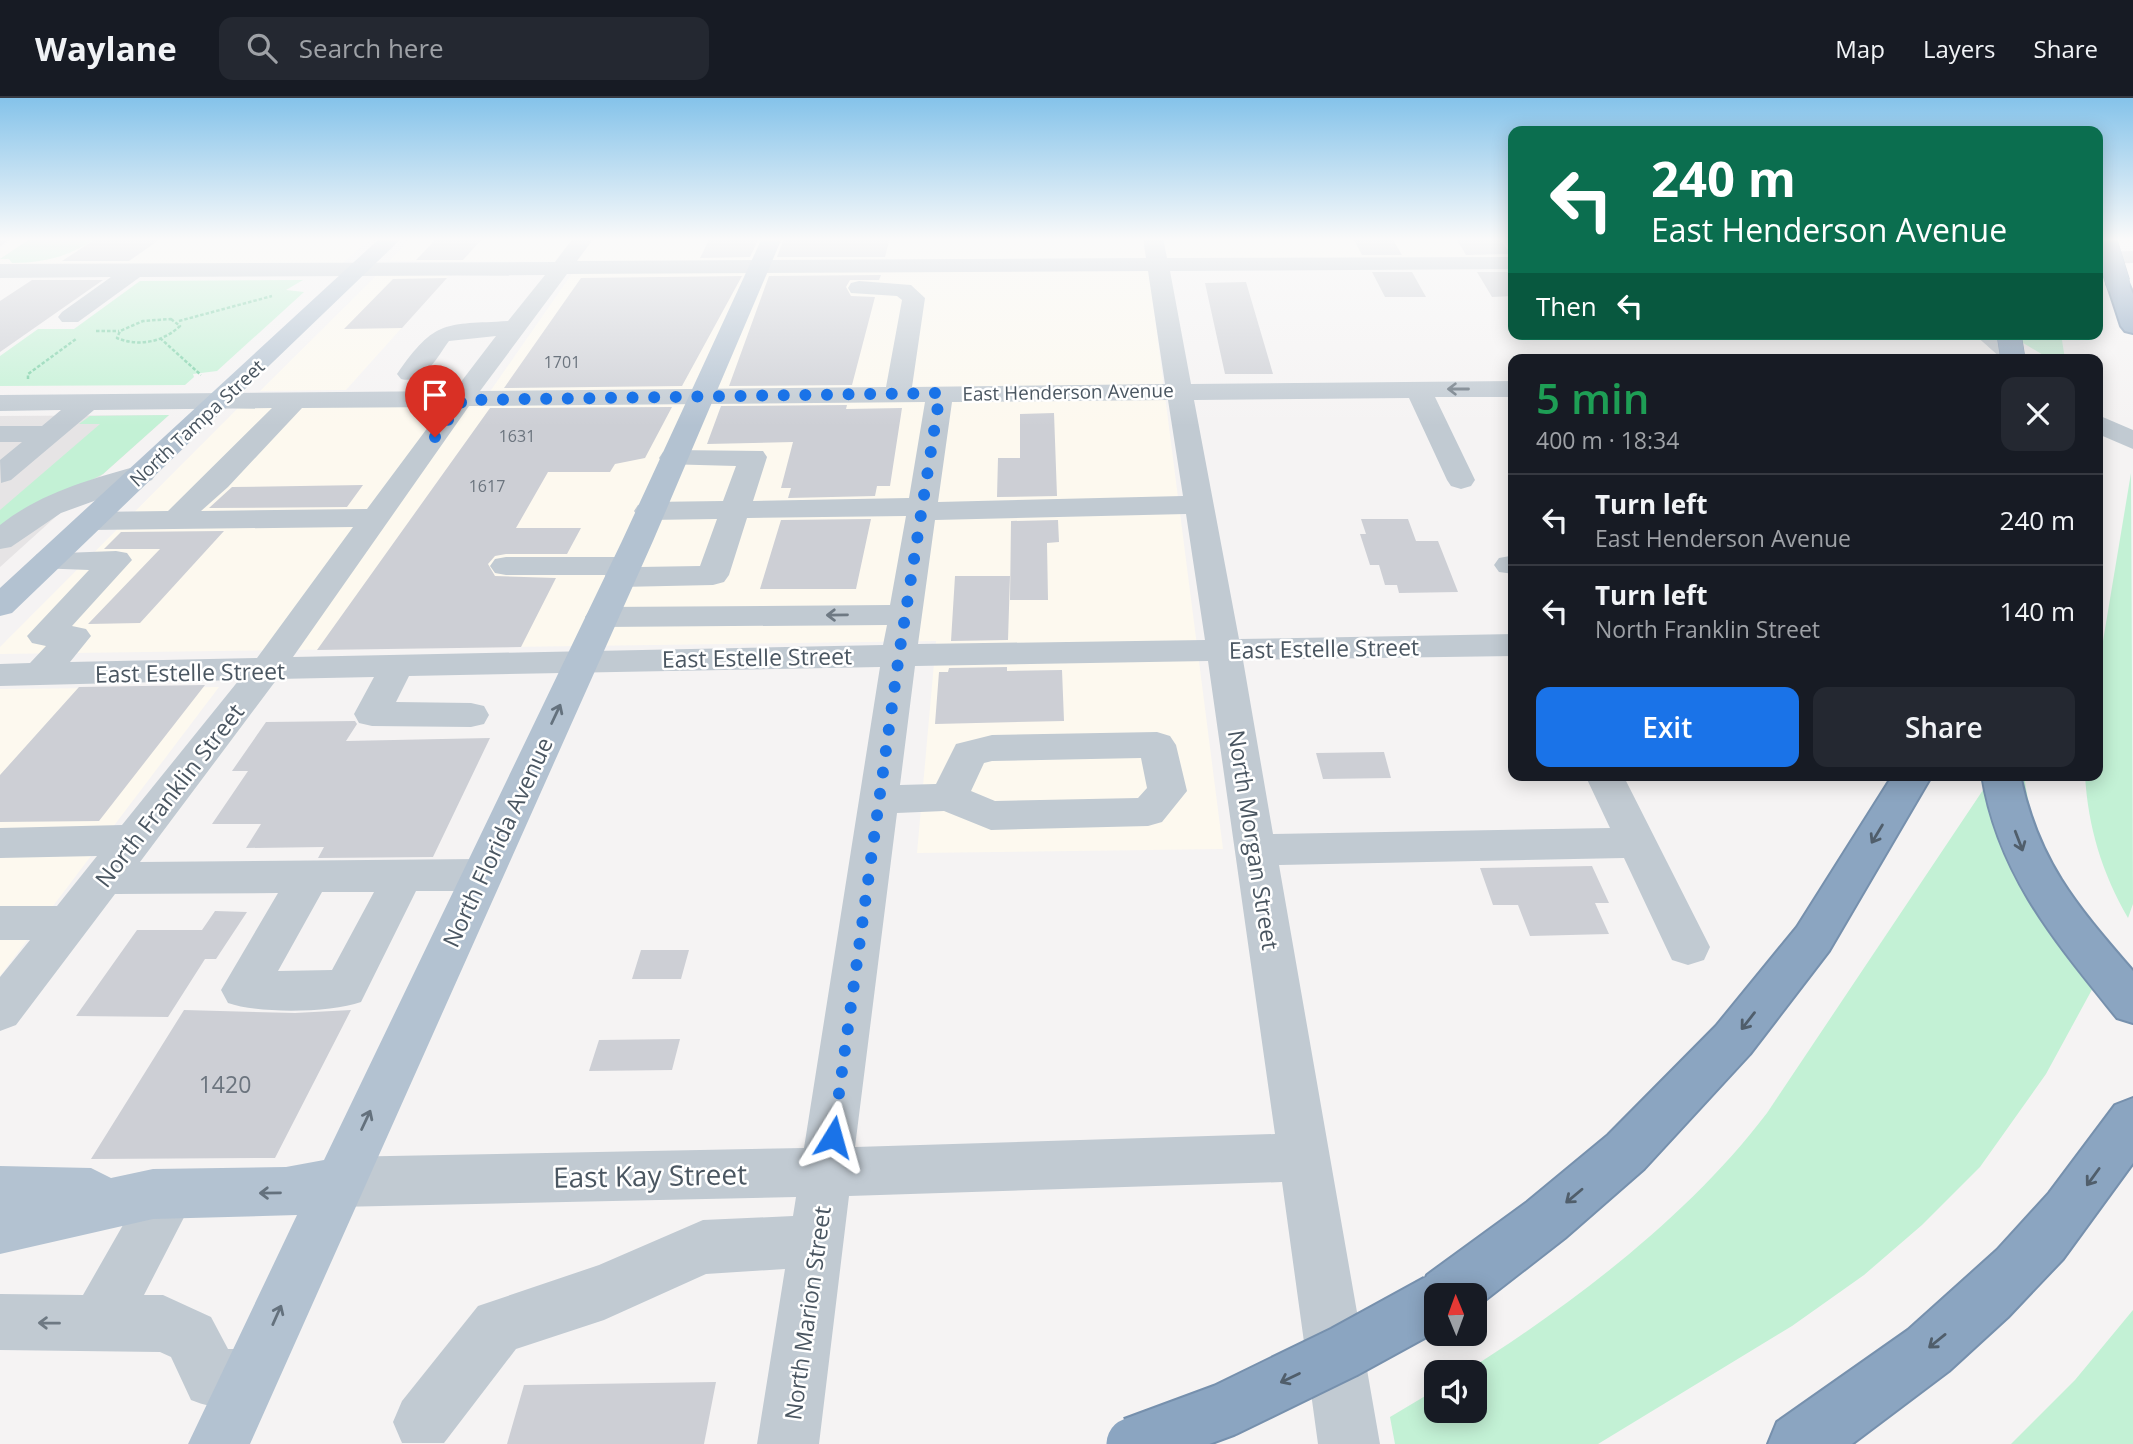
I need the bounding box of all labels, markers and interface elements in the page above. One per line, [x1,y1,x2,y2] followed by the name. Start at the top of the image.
[219,17,709,80] search box
[35,26,177,71] text: Waylane
[243,29,281,67] icon: search
[299,30,444,66] text: Search here
[1835,32,1885,65] text: Map
[1923,32,1996,65] text: Layers
[2034,32,2098,65] text: Share
[1651,145,1796,211] text: 240 m
[1536,154,1627,245] icon: left
[1651,208,2007,251] text: East Henderson Avenue
[1611,287,1649,325] icon: left
[1536,288,1597,324] text: Then
[544,351,580,373] house number: 1701
[124,353,270,492] street label: North Tampa Street
[405,365,465,437] pin
[1536,369,1649,426] text: 5 min
[416,376,454,414] icon: arrive
[962,377,1174,407] street label: East Henderson Avenue
[2001,377,2075,451] button: close
[1447,382,1470,396] one-way arrow
[1536,424,1679,456] text: 400 m · 18:34
[499,425,535,447] house number: 1631
[469,475,505,497] house number: 1617
[1595,486,1707,522] text: Turn left
[1536,501,1574,539] icon: left
[2000,502,2075,538] text: 240 m
[1595,522,1851,554] text: East Henderson Avenue
[1595,577,1707,613] text: Turn left
[1536,592,1574,630] icon: left
[2000,593,2075,629] text: 140 m
[826,608,849,622] one-way arrow
[1595,613,1820,645] text: North Franklin Street
[1229,630,1419,666] street label: East Estelle Street
[662,639,852,675] street label: East Estelle Street
[95,654,285,690] street label: East Estelle Street
[1536,687,1799,767] button: Exit
[1813,687,2075,767] button: Share
[87,696,251,894] street label: North Franklin Street
[550,704,564,725] one-way arrow
[1221,728,1287,952] street label: North Morgan Street
[434,732,560,952] street label: North Florida Avenue
[1870,823,1884,843] one-way arrow
[2013,829,2026,851] one-way arrow
[1741,1011,1756,1029] one-way arrow
[199,1068,251,1100] house number: 1420
[796,1100,870,1174] position arrow
[360,1110,374,1131] one-way arrow
[553,1154,747,1196] street label: East Kay Street
[2086,1167,2101,1186] one-way arrow
[259,1186,282,1199] one-way arrow
[1565,1188,1583,1204] one-way arrow
[776,1204,838,1422] street label: North Marion Street
[1424,1283,1488,1346] north arrow
[1424,1283,1487,1423] map controls
[271,1305,284,1326] one-way arrow
[38,1317,61,1330] one-way arrow
[1928,1333,1946,1349] one-way arrow
[1424,1360,1487,1423] button: sound
[1280,1372,1301,1386] one-way arrow

